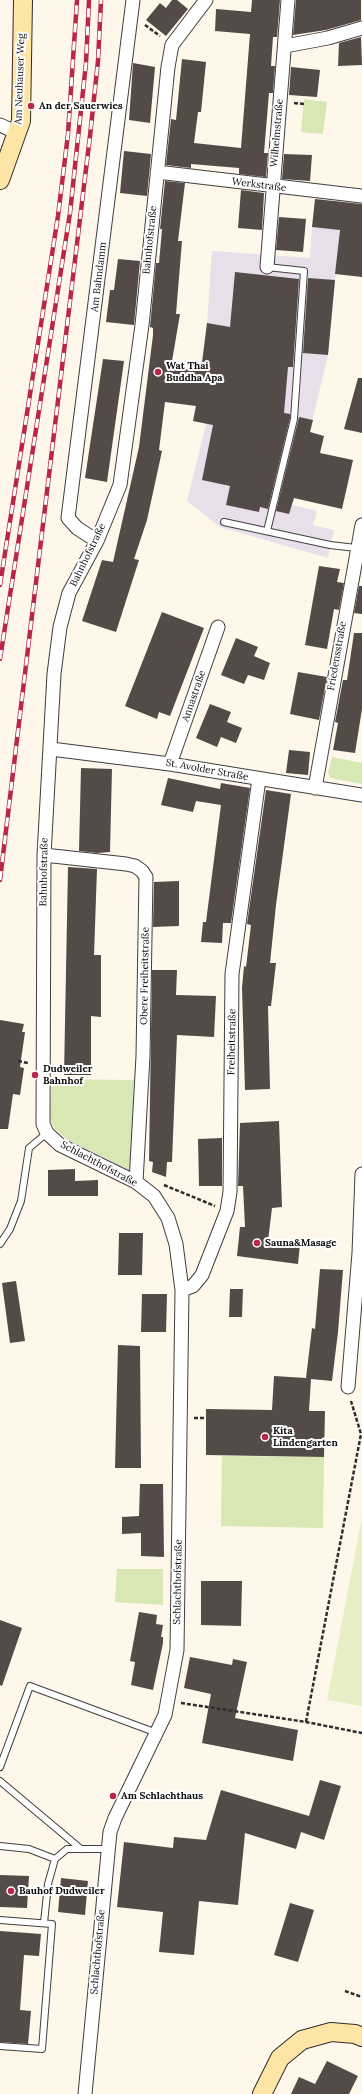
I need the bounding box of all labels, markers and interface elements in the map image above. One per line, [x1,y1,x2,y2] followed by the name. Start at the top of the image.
[12,33,28,125] street label: Am Neuhauser Weg
[268,98,286,168] street label: Wilhelmstraße
[39,100,123,112] place label: An der Sauerwies
[26,101,36,111] marker: An der Sauerwies
[231,176,287,194] street label: Werkstraße
[140,205,160,275] street label: Bahnhofstraße
[89,241,109,313] street label: Am Bahndamm
[166,360,222,384] place label: Wat Thai Buddha Apa
[153,367,163,377] marker: Wat Thai Buddha Apa
[68,521,108,589] street label: Bahnhofstraße
[325,620,349,692] street label: Friedensstraße
[180,669,208,723] street label: Annastraße
[165,757,249,783] street label: St. Avolder Straße
[37,838,51,906] street label: Bahnhofstraße
[138,927,152,1025] street label: Obere Freiheitstraße
[225,1009,239,1075] street label: Freiheitstraße
[43,1063,93,1086] place label: Dudweiler Bahnhof
[30,1070,40,1080] marker: Dudweiler Bahnhof
[59,1139,139,1189] street label: Schlachthofstraße
[265,1237,337,1249] place label: Sauna&Masage
[252,1238,262,1248] marker: Sauna&Masage
[273,1425,338,1448] place label: Kita Lindengarten
[260,1432,270,1442] marker: Kita Lindengarten
[171,1539,185,1625] street label: Schlachthofstraße
[121,1790,203,1802] place label: Am Schlachthaus
[108,1791,118,1801] marker: Am Schlachthaus
[19,1885,105,1897] place label: Bauhof Dudweiler
[6,1886,16,1896] marker: Bauhof Dudweiler
[88,1909,108,1995] street label: Schlachthofstraße

